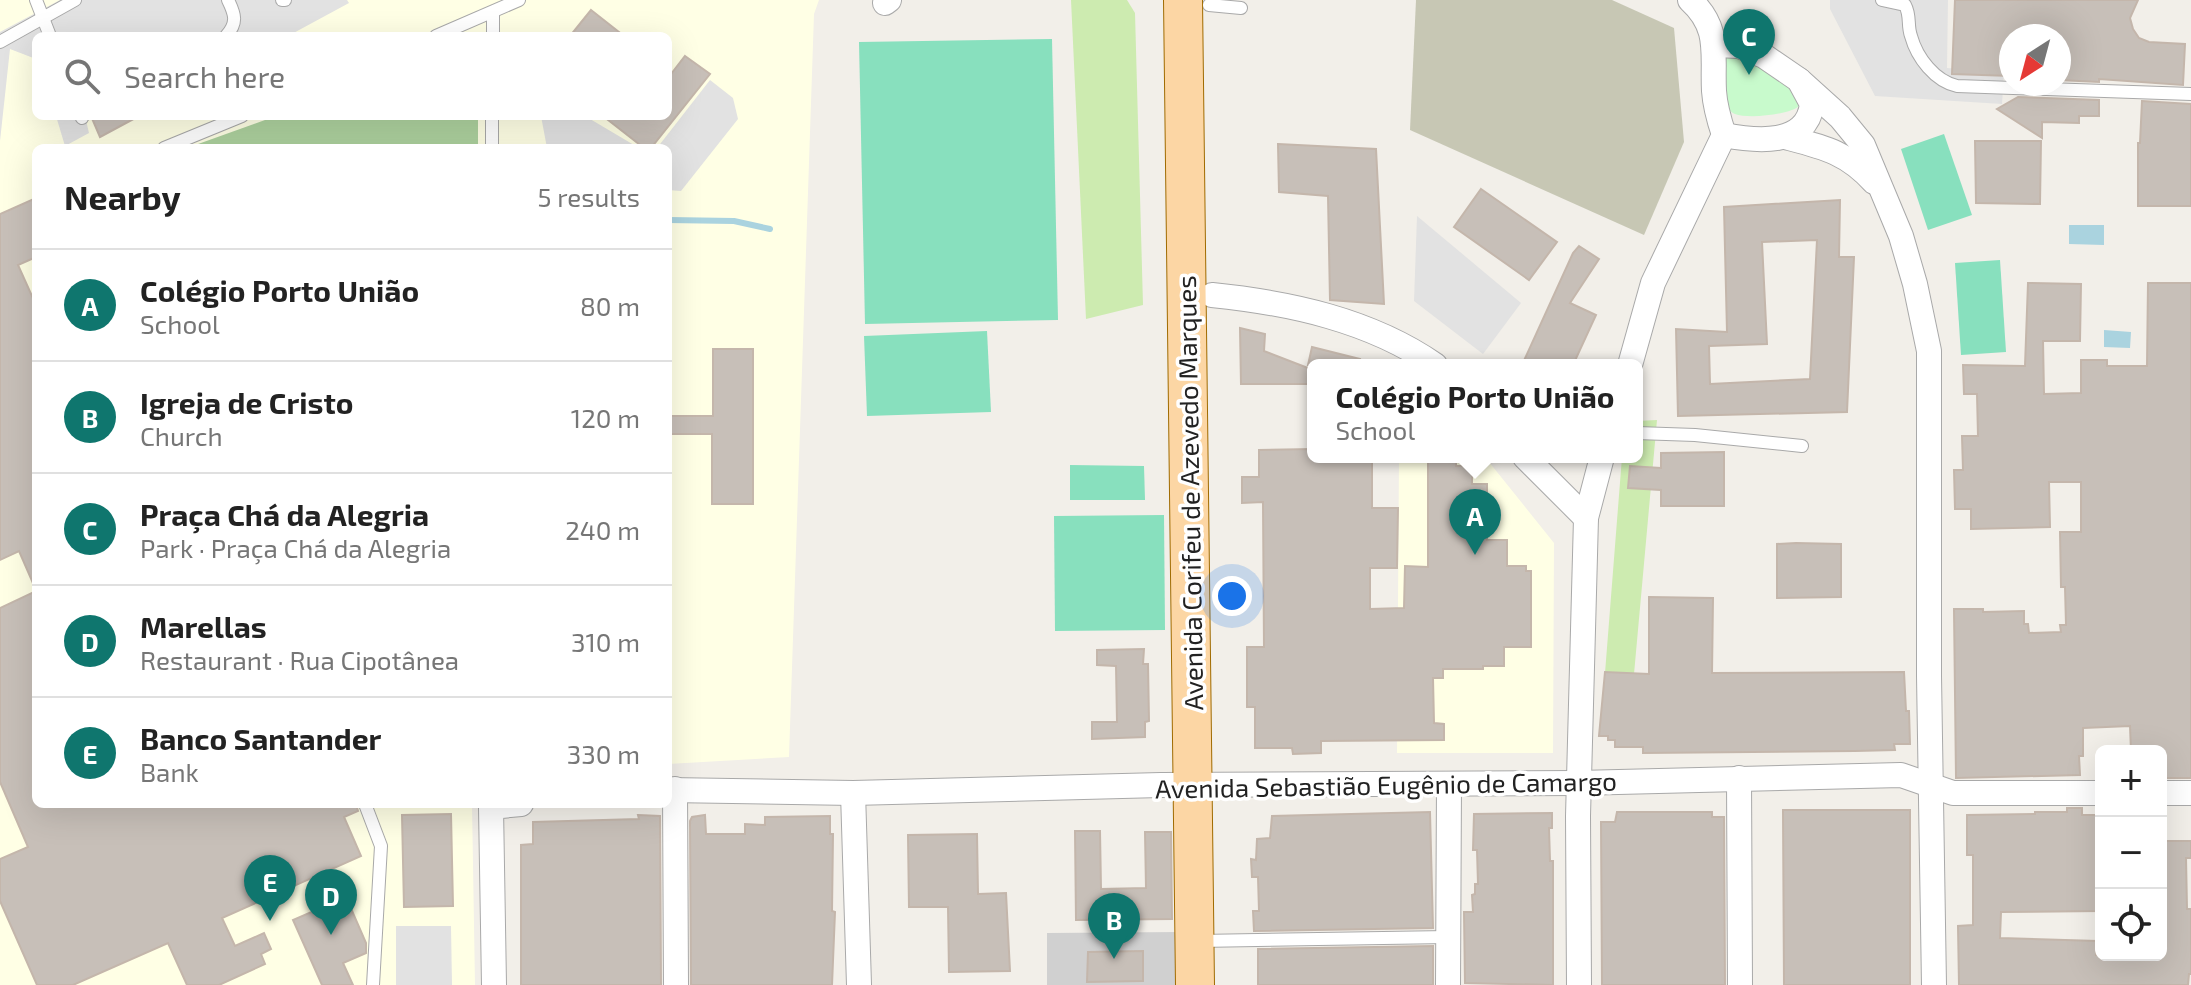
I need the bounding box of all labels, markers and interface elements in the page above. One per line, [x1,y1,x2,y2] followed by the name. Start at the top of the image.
[1723,9,1775,75] pin: C
[1999,24,2071,96] north arrow
[32,32,672,120] search box
[60,54,104,98] icon: search
[124,58,285,94] text: Search here
[64,176,181,217] text: Nearby
[538,181,640,212] text: 5 results
[140,272,419,308] text: Colégio Porto União
[1170,275,1208,711] street label: Avenida Corifeu de Azevedo Marques
[82,290,98,321] text: A
[580,290,640,321] text: 80 m
[140,308,220,339] text: School
[1307,359,1643,463] popup
[1335,378,1615,414] text: Colégio Porto União
[140,384,354,420] text: Igreja de Cristo
[82,402,98,433] text: B
[571,402,640,433] text: 120 m
[1335,414,1415,445] text: School
[140,420,223,451] text: Church
[1449,489,1501,555] pin: A
[140,496,429,532] text: Praça Chá da Alegria
[82,514,98,545] text: C
[565,514,640,545] text: 240 m
[140,532,451,563] text: Park · Praça Chá da Alegria
[1212,576,1252,616] your location
[140,608,267,644] text: Marellas
[81,626,99,657] text: D
[571,626,640,657] text: 310 m
[140,644,459,675] text: Restaurant · Rua Cipotânea
[140,720,381,756] text: Banco Santander
[82,738,98,769] text: E
[567,738,640,769] text: 330 m
[2095,745,2167,961] map controls
[2095,745,2167,817] button: +
[140,756,199,787] text: Bank
[1155,764,1617,804] street label: Avenida Sebastião Eugênio de Camargo
[2095,817,2167,889] button: −
[244,855,296,921] pin: E
[305,869,357,935] pin: D
[2095,889,2167,961] button: locate
[1088,893,1140,959] pin: B

